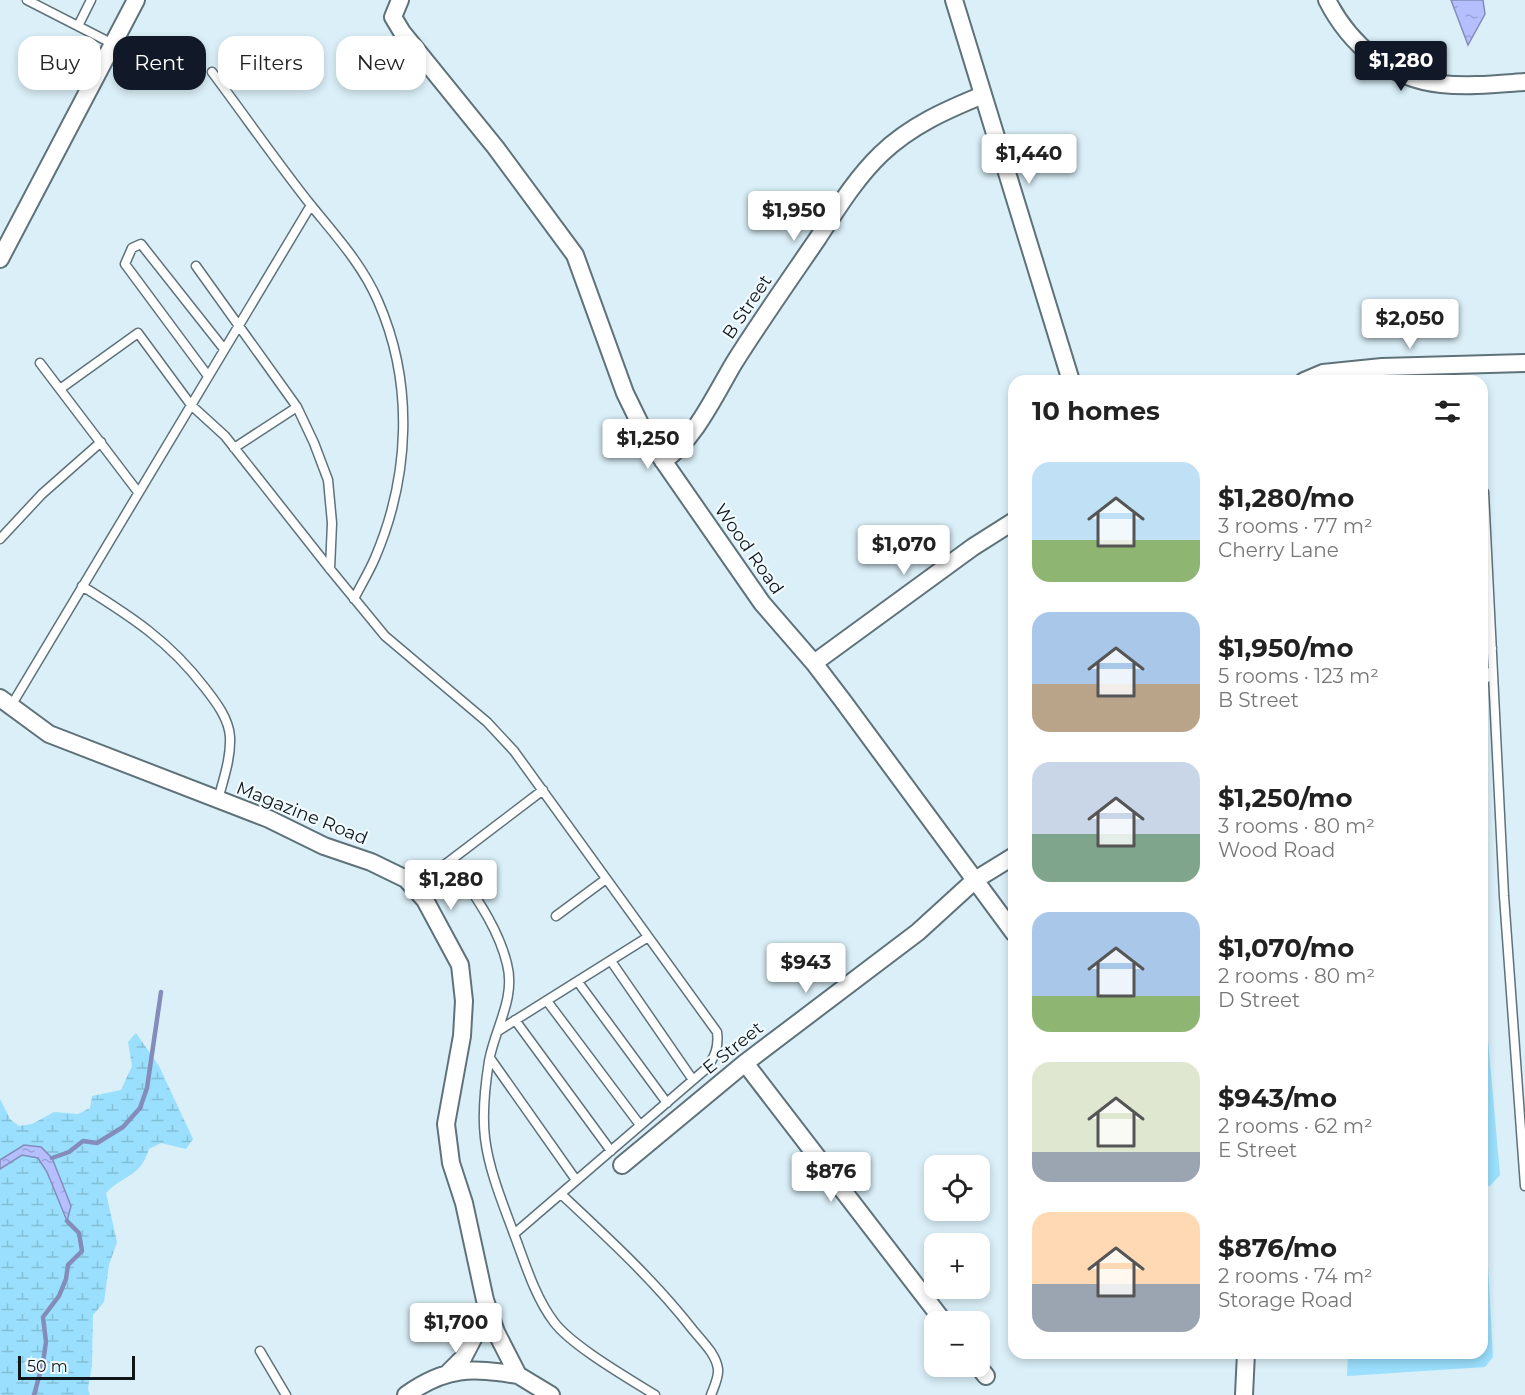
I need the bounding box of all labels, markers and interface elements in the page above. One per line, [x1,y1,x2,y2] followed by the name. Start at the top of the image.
[18,36,101,90] chip: Buy
[113,36,206,90] chip: Rent
[218,36,324,90] chip: Filters
[336,36,426,90] chip: New
[1352,41,1450,92] pin: $1,280
[1369,48,1433,72] text: $1,280
[980,134,1078,185] pin: $1,440
[996,141,1062,165] text: $1,440
[745,191,843,242] pin: $1,950
[762,198,826,222] text: $1,950
[718,271,776,343] street label: B Street
[1361,299,1459,350] pin: $2,050
[1376,306,1444,330] text: $2,050
[1032,395,1160,427] text: 10 homes
[1431,395,1464,428] icon: filters
[599,419,697,470] pin: $1,250
[616,426,680,450] text: $1,250
[1218,482,1354,514] text: $1,280/mo
[1080,486,1152,558] icon: home
[710,499,788,599] street label: Wood Road
[1218,514,1373,538] text: 3 rooms · 77 m²
[855,525,953,576] pin: $1,070
[872,532,936,556] text: $1,070
[1218,538,1339,562] text: Cherry Lane
[1218,632,1353,664] text: $1,950/mo
[1080,636,1152,708] icon: home
[1218,664,1379,688] text: 5 rooms · 123 m²
[1218,688,1299,712] text: B Street
[233,777,371,849] street label: Magazine Road
[1218,782,1352,814] text: $1,250/mo
[1080,786,1152,858] icon: home
[1218,814,1375,838] text: 3 rooms · 80 m²
[1218,838,1335,862] text: Wood Road
[402,860,500,911] pin: $1,280
[419,867,483,891] text: $1,280
[1218,932,1354,964] text: $1,070/mo
[1080,936,1152,1008] icon: home
[770,943,842,994] pin: $943
[781,950,831,974] text: $943
[1218,964,1375,988] text: 2 rooms · 80 m²
[1218,988,1300,1012] text: D Street
[698,1017,768,1079] street label: E Street
[1218,1082,1337,1114] text: $943/mo
[1080,1086,1152,1158] icon: home
[1218,1114,1373,1138] text: 2 rooms · 62 m²
[1218,1138,1297,1162] text: E Street
[795,1152,867,1203] pin: $876
[924,1155,990,1377] map controls
[924,1155,990,1221] button: locate
[806,1159,856,1183] text: $876
[1218,1232,1337,1264] text: $876/mo
[924,1233,990,1299] button: +
[1080,1236,1152,1308] icon: home
[1218,1264,1373,1288] text: 2 rooms · 74 m²
[1218,1288,1353,1312] text: Storage Road
[407,1303,505,1354] pin: $1,700
[424,1310,488,1334] text: $1,700
[924,1311,990,1377] button: −
[18,1353,135,1380] scale bar
[27,1357,68,1376] text: 50 m

